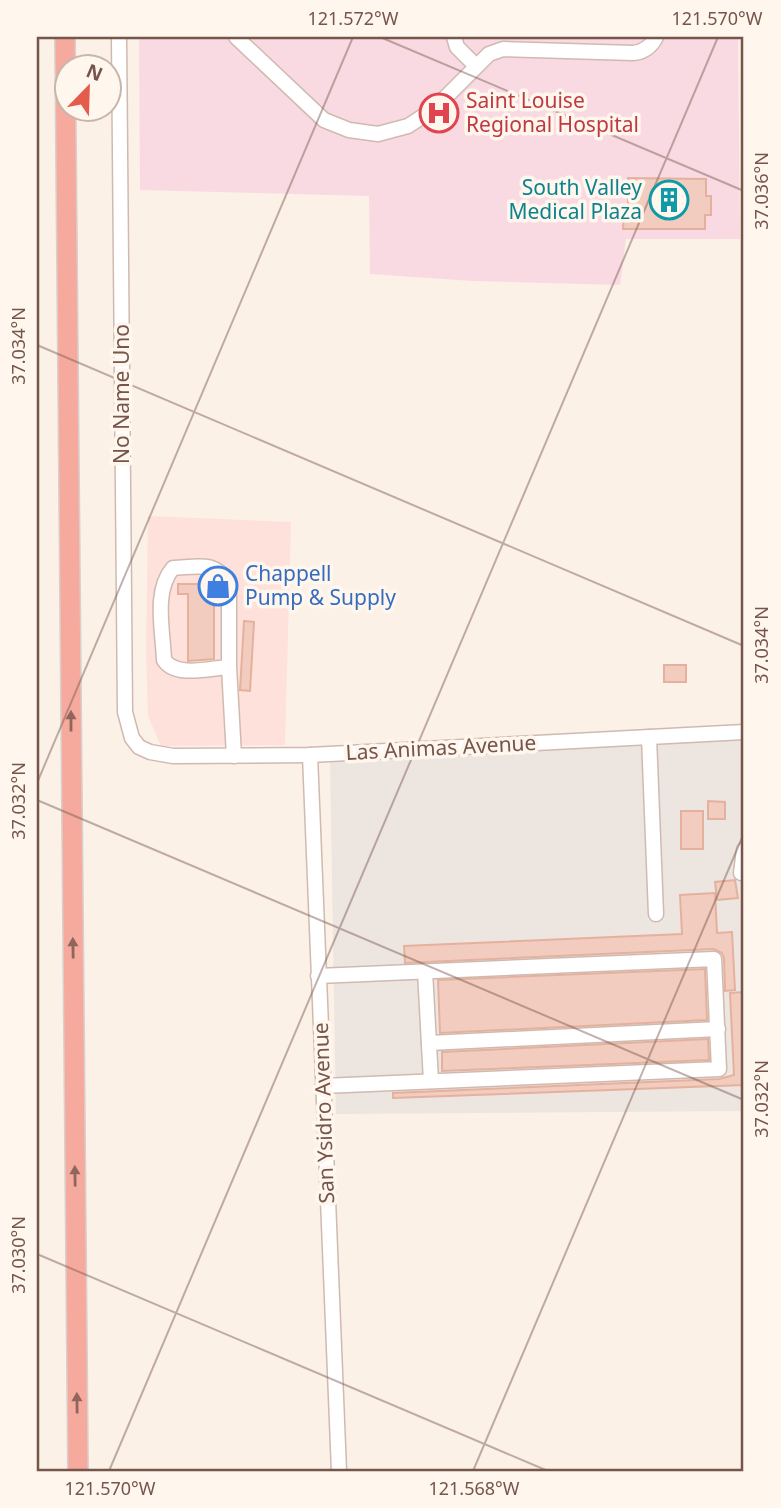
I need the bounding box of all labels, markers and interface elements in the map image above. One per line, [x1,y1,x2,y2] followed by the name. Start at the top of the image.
[307,6,399,30] text: 121.572°W
[671,6,763,30] text: 121.570°W
[52,52,122,122] north arrow
[82,57,107,87] text: N
[466,86,639,138] place label: Saint Louise Regional Hospital
[418,92,460,134] hospital icon: Saint Louise Regional Hospital
[749,152,773,230] text: 37.036°N
[508,173,642,225] place label: South Valley Medical Plaza
[648,179,690,221] building icon: South Valley Medical Plaza
[6,307,30,385] text: 37.034°N
[107,324,135,464] street label: No Name Uno
[245,559,396,611] place label: Chappell Pump & Supply
[197,565,239,607] shop icon: Chappell Pump & Supply
[749,606,773,684] text: 37.034°N
[65,709,77,731] one-way arrow
[345,728,537,766] street label: Las Animas Avenue
[6,762,30,840] text: 37.032°N
[67,937,79,959] one-way arrow
[306,1022,340,1204] street label: San Ysidro Avenue
[749,1060,773,1138] text: 37.032°N
[69,1164,81,1186] one-way arrow
[6,1216,30,1294] text: 37.030°N
[71,1392,83,1414] one-way arrow
[64,1476,156,1500] text: 121.570°W
[428,1476,520,1500] text: 121.568°W

